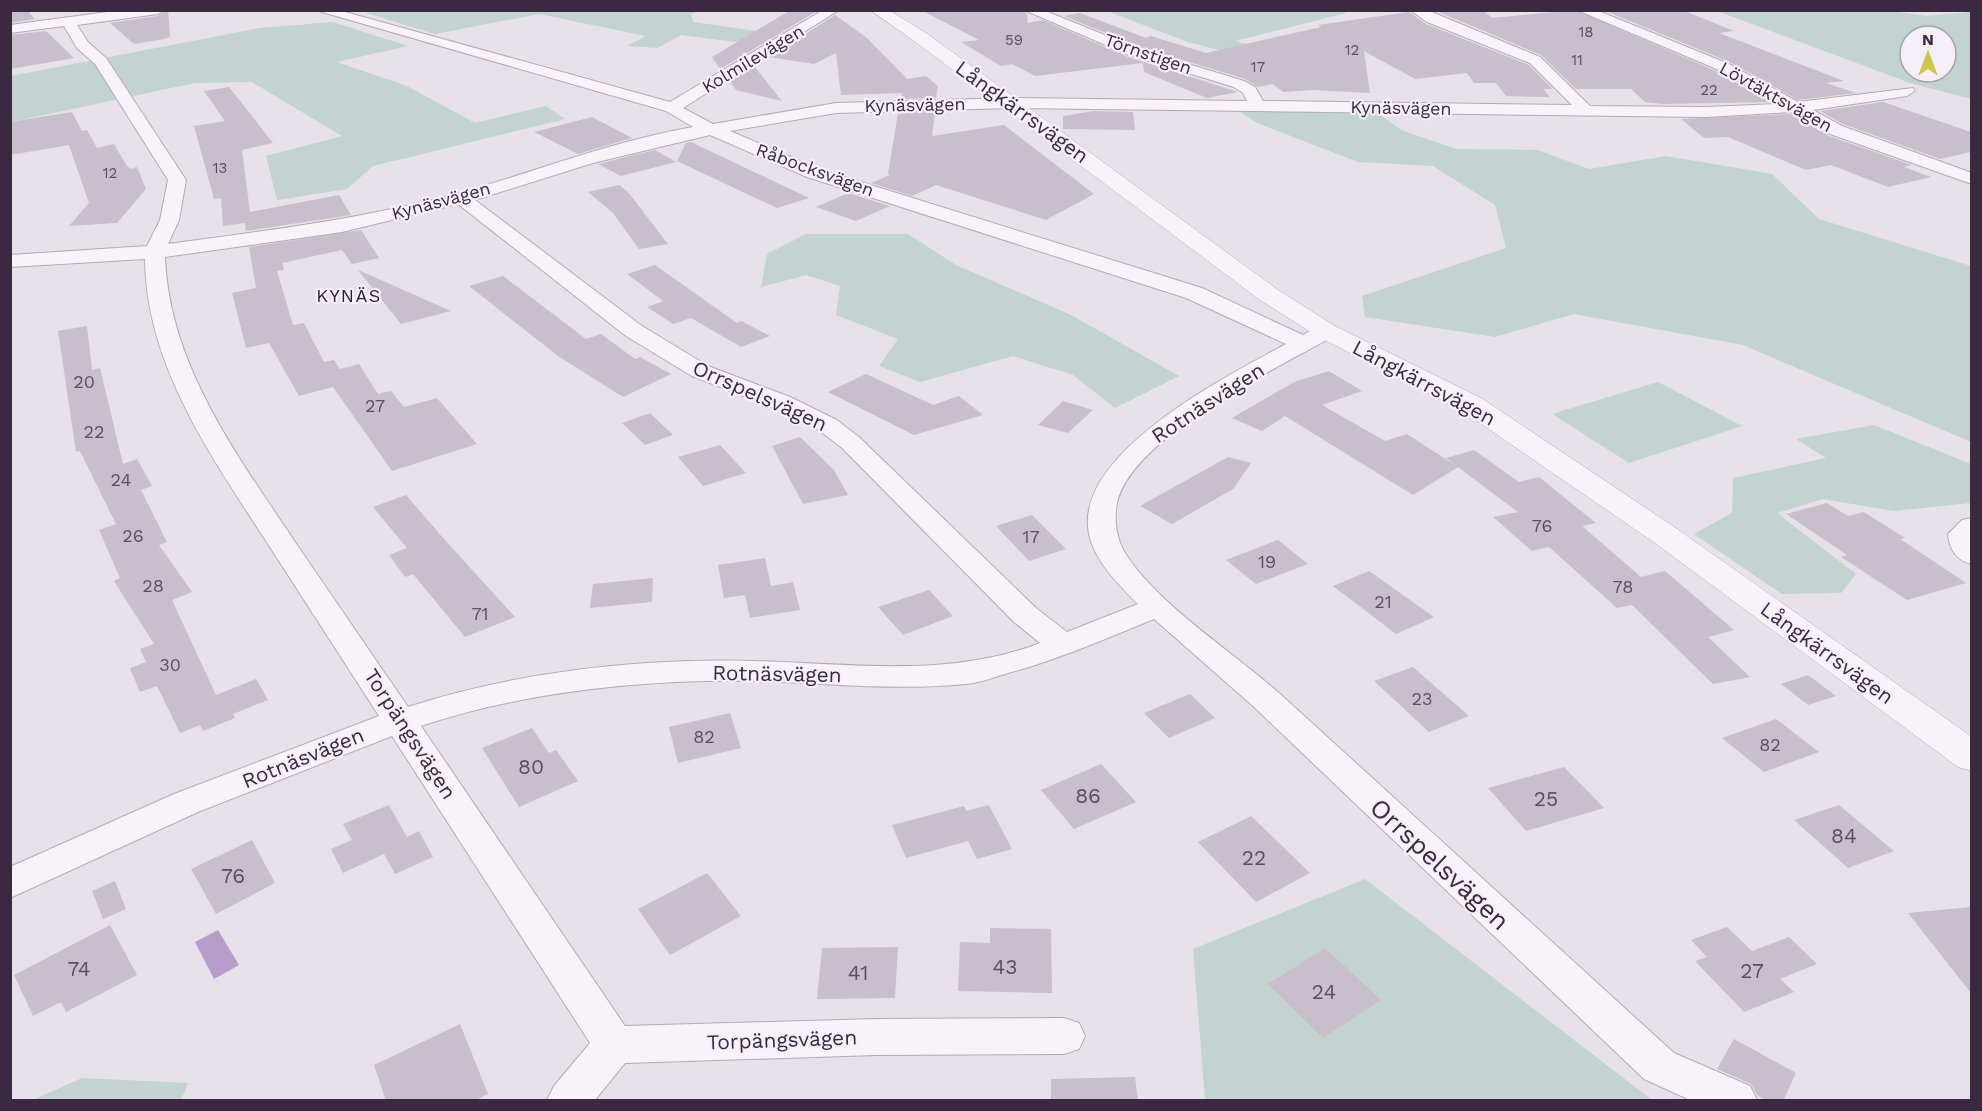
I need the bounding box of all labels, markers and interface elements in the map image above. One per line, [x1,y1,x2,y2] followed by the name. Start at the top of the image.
[698,20,808,97] street label: Kolmilevägen
[1578,23,1594,41] house number: 18
[1898,24,1958,84] north arrow
[1102,29,1195,78] street label: Törnstigen
[1922,30,1934,49] text: N
[1005,31,1023,49] house number: 59
[1345,41,1359,59] house number: 12
[1571,51,1583,69] house number: 11
[951,55,1094,168] street label: Långkärrsvägen
[1716,57,1836,136] street label: Lövtäktsvägen
[1251,58,1265,76] house number: 17
[1700,81,1718,99] house number: 22
[864,93,966,116] street label: Kynäsvägen
[1350,96,1452,119] street label: Kynäsvägen
[753,138,877,201] street label: Råbocksvägen
[213,159,227,177] house number: 13
[103,164,117,182] house number: 12
[389,177,492,224] street label: Kynäsvägen
[316,285,382,306] district label: KYNÄS
[1348,334,1500,431] street label: Långkärrsvägen
[689,355,831,436] street label: Orrspelsvägen
[1147,357,1269,448] street label: Rotnäsvägen
[73,371,95,392] house number: 20
[365,395,385,416] house number: 27
[84,421,105,442] house number: 22
[111,469,131,490] house number: 24
[1532,515,1552,536] house number: 76
[122,525,144,546] house number: 26
[1022,526,1040,547] house number: 17
[1258,551,1276,572] house number: 19
[142,575,164,596] house number: 28
[1613,576,1633,597] house number: 78
[1374,591,1392,612] house number: 21
[1756,596,1899,709] street label: Långkärrsvägen
[471,603,489,624] house number: 71
[159,654,181,675] house number: 30
[712,660,842,687] street label: Rotnäsvägen
[359,664,462,804] street label: Torpängsvägen
[1412,688,1433,709] house number: 23
[238,722,367,793] street label: Rotnäsvägen
[693,726,715,747] house number: 82
[1759,734,1781,755] house number: 82
[518,754,544,779] house number: 80
[1075,783,1101,808] house number: 86
[1534,786,1558,811] house number: 25
[1364,792,1516,936] street label: Orrspelsvägen
[1831,823,1857,848] house number: 84
[1242,845,1266,870] house number: 22
[221,863,245,888] house number: 76
[992,954,1018,979] house number: 43
[67,956,91,981] house number: 74
[1740,958,1764,983] house number: 27
[848,960,868,985] house number: 41
[1312,979,1336,1004] house number: 24
[706,1024,858,1055] street label: Torpängsvägen

